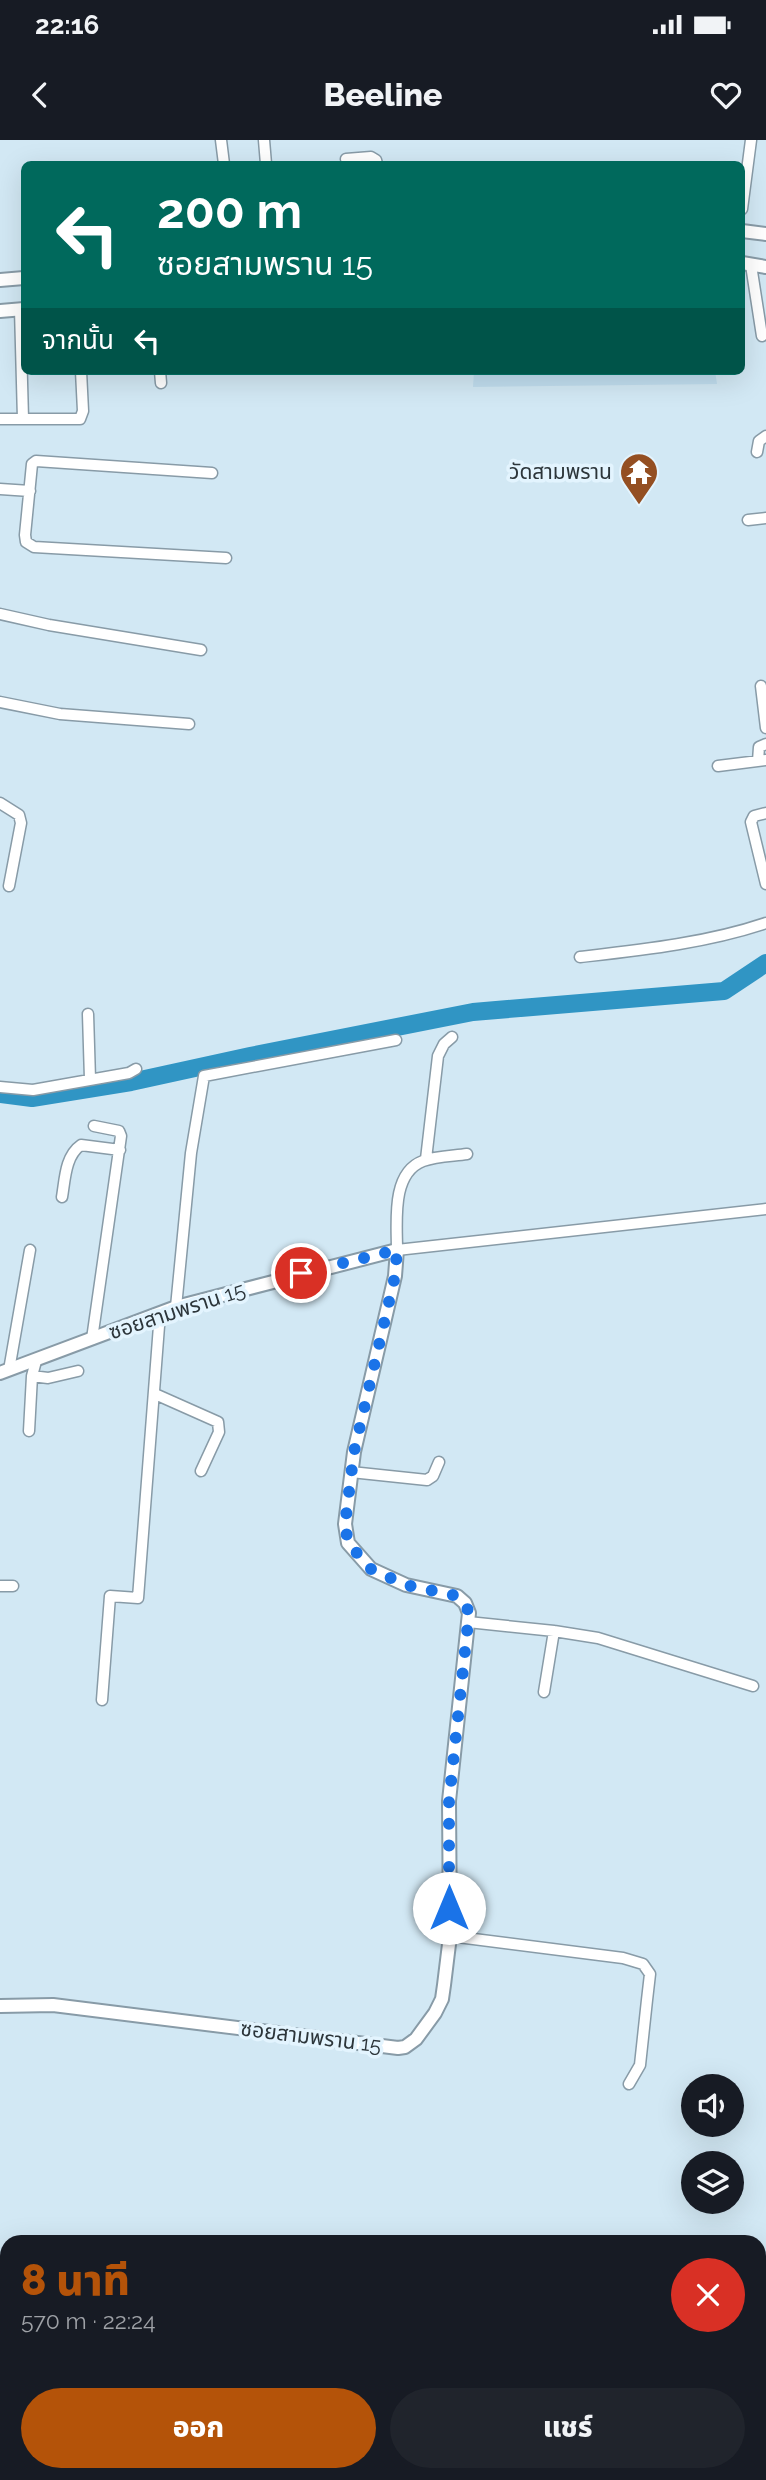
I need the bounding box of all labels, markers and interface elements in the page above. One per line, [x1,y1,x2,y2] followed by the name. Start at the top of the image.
[35,10,99,40] text: 22:16
[21,76,59,114] icon: back
[324,76,442,113] text: Beeline
[707,76,745,114] icon: heart
[157,182,302,239] text: 200 m
[42,189,133,280] icon: left
[157,245,373,282] text: ซอยสามพราน 15
[128,322,166,360] icon: left
[42,325,114,355] text: จากนั้น
[618,451,660,506] temple icon: วัดสามพราน
[509,459,612,484] place label: วัดสามพราน
[271,1243,331,1303] pin
[282,1254,320,1292] icon: arrive
[106,1277,248,1344] street label: ซอยสามพราน 15
[412,1871,486,1945] position arrow
[239,2015,383,2058] street label: ซอยสามพราน 15
[681,2074,744,2214] map controls
[681,2074,744,2137] button: sound
[681,2151,744,2214] button: layers
[21,2256,130,2305] text: 8 นาที
[671,2258,745,2332] button: close
[21,2307,156,2334] text: 570 m · 22:24
[21,2388,376,2468] button: ออก
[390,2388,745,2468] button: แชร์

